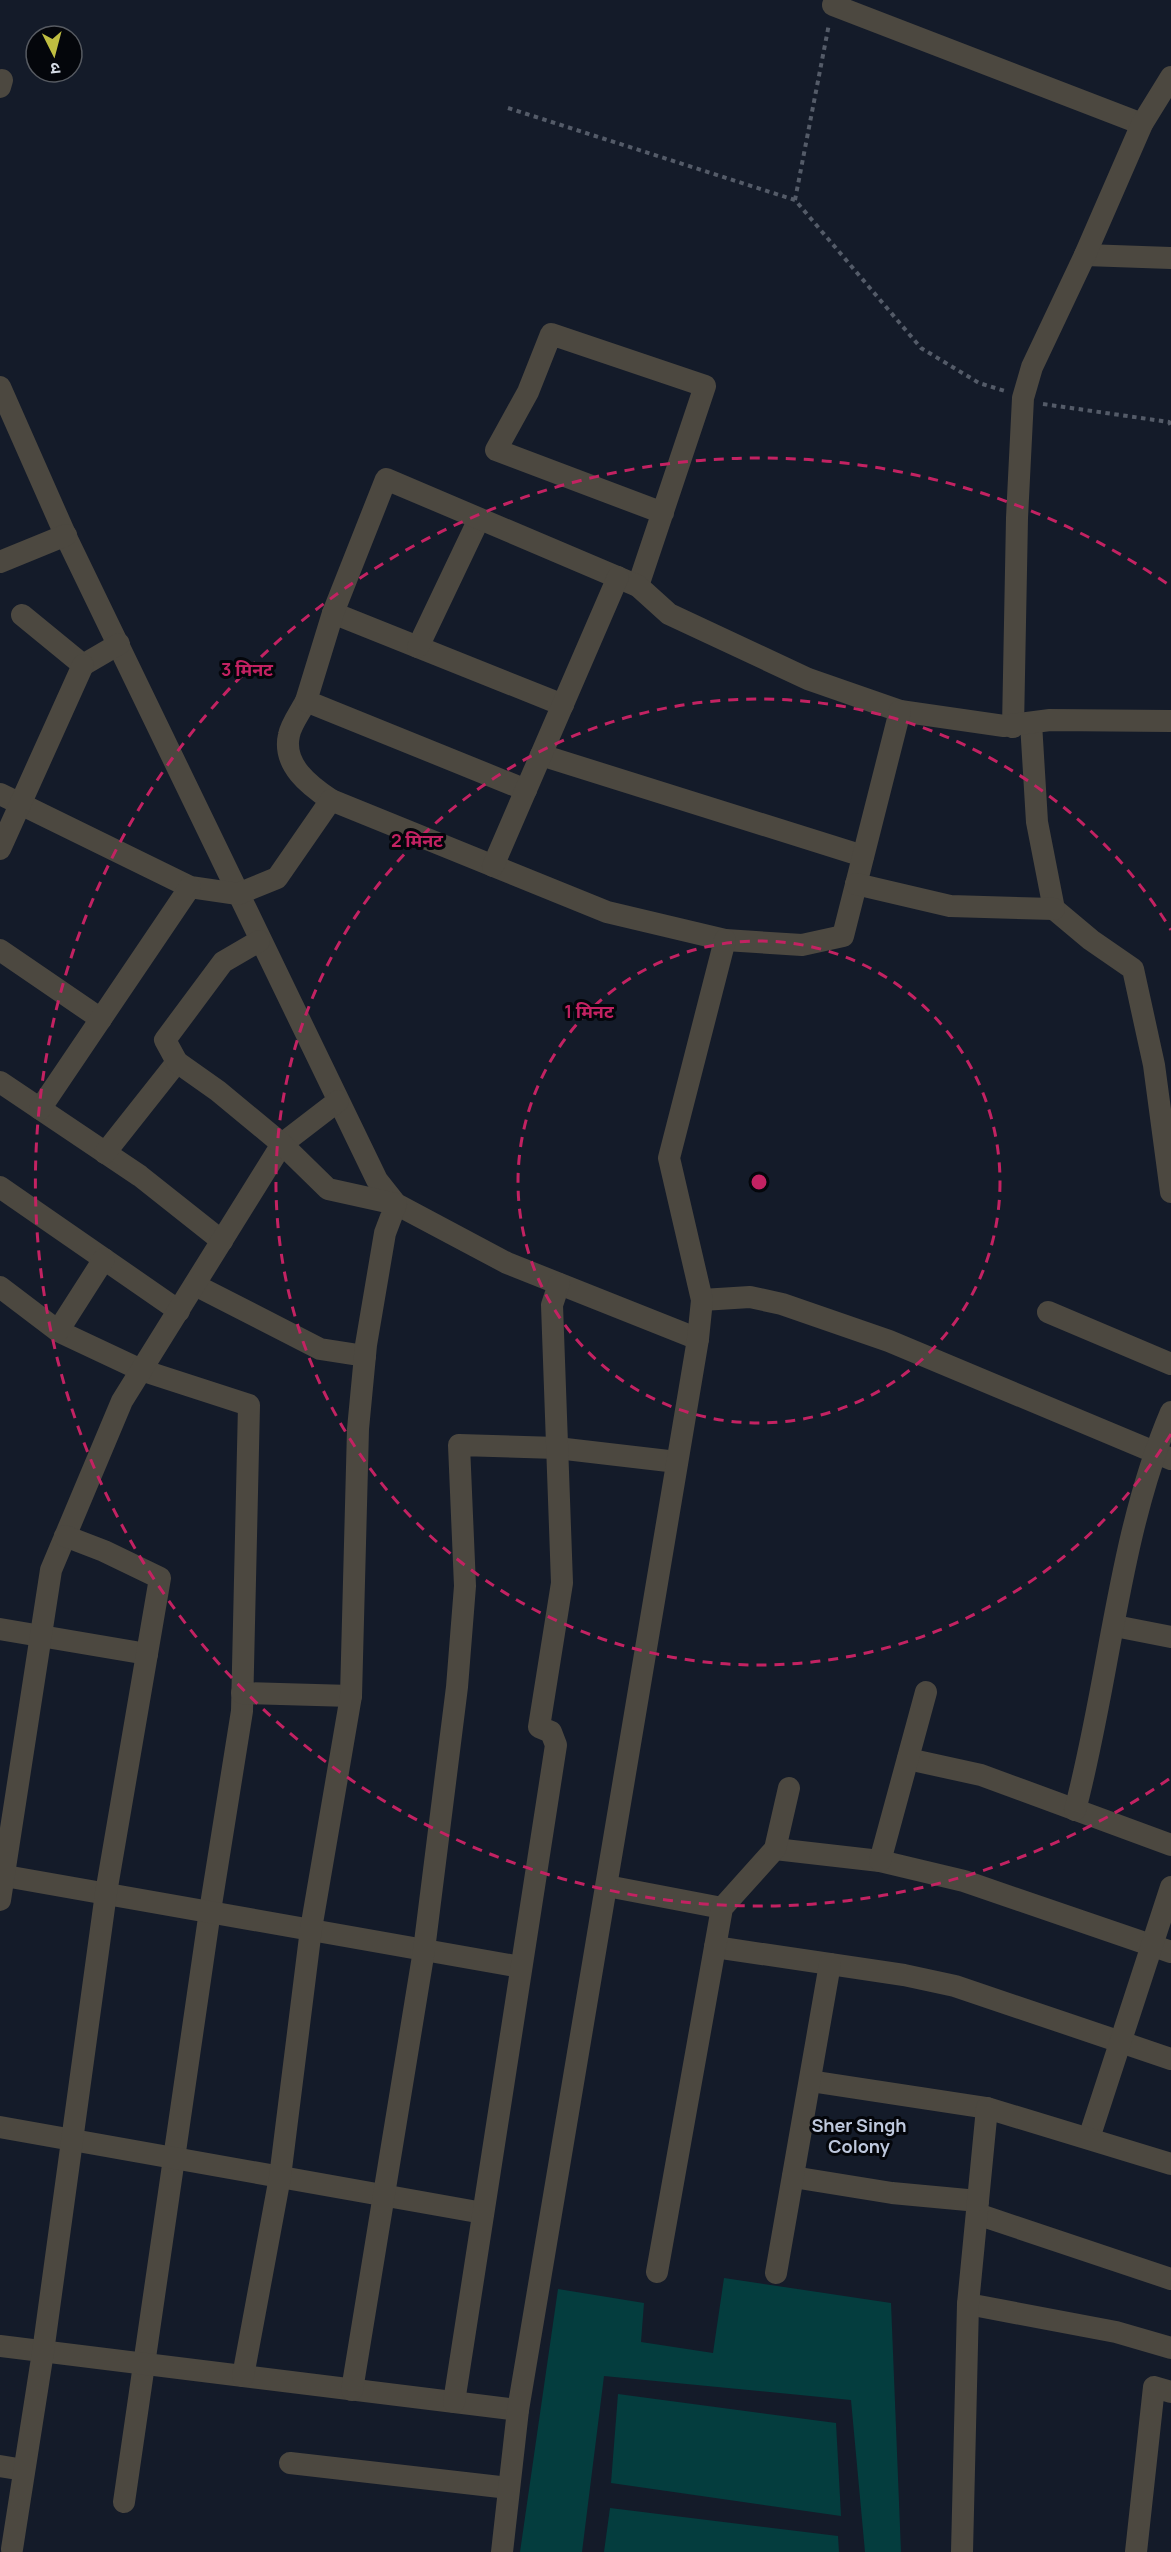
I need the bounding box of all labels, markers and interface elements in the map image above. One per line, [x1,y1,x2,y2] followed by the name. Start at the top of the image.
[24,24,84,84] north arrow
[49,57,61,80] text: उ
[221,657,273,681] text: 3 मिनट
[391,828,443,852] text: 2 मिनट
[564,999,614,1023] text: 1 मिनट
[749,1172,769,1192] centre of rings
[811,2113,907,2158] district label: Sher Singh Colony

